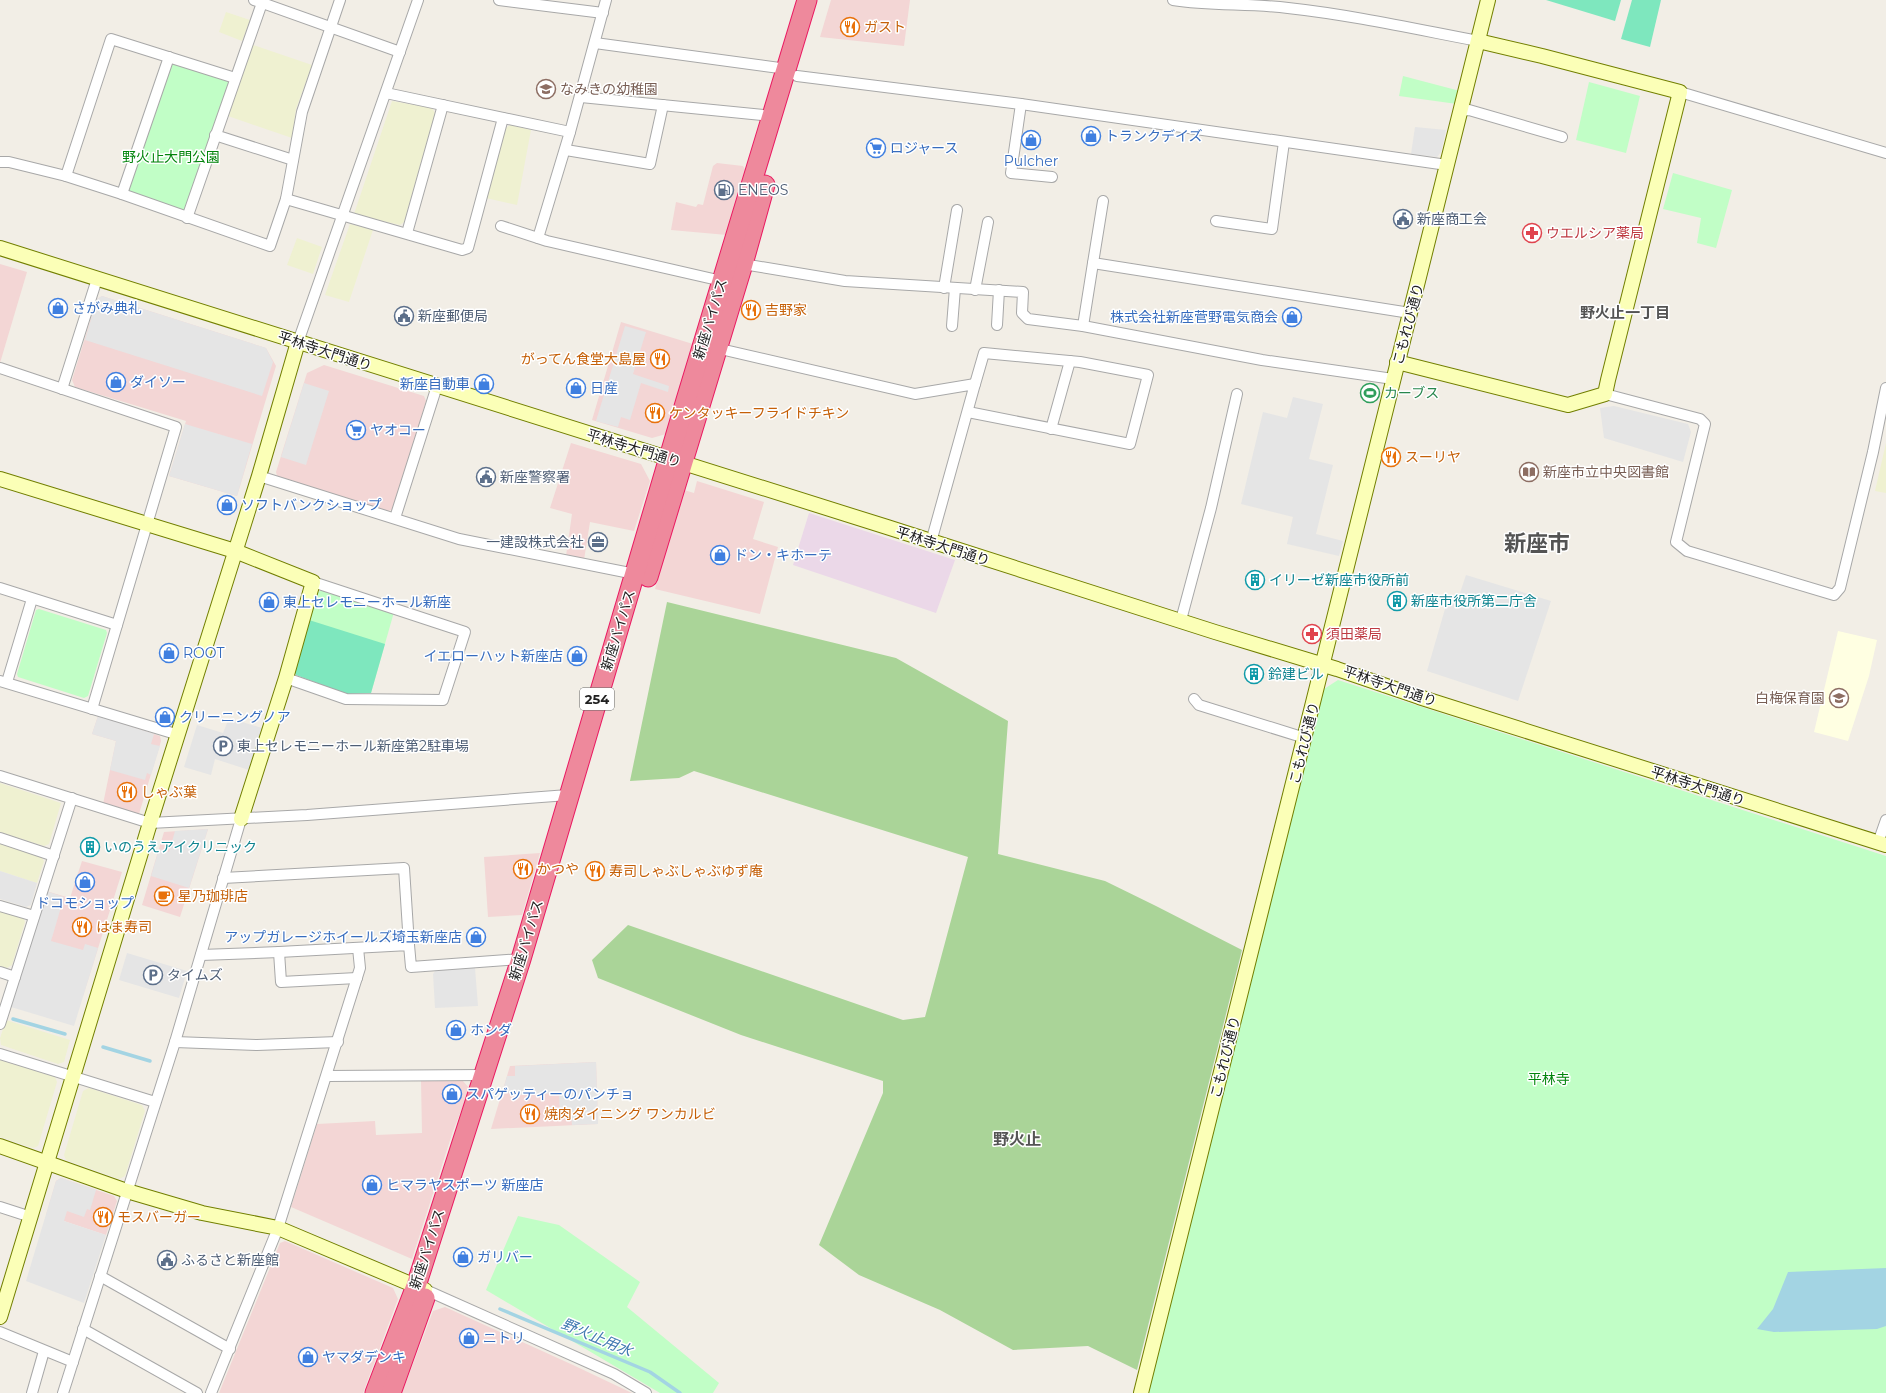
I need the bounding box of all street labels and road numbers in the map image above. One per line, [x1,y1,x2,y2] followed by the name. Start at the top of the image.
[689,276,731,362] street label: 新座バイパス
[1388,281,1428,367] street label: こもれび通り
[276,327,374,375] street label: 平林寺大門通り
[585,425,683,471] street label: 平林寺大門通り
[894,522,992,570] street label: 平林寺大門通り
[597,587,639,673] street label: 新座バイパス
[1341,662,1439,710] street label: 平林寺大門通り
[580,688,614,710] road number: 254
[1285,700,1323,786] street label: こもれび通り
[1649,762,1747,810] street label: 平林寺大門通り
[505,897,547,983] street label: 新座バイパス
[1206,1014,1244,1100] street label: こもれび通り
[406,1206,448,1292] street label: 新座バイパス

